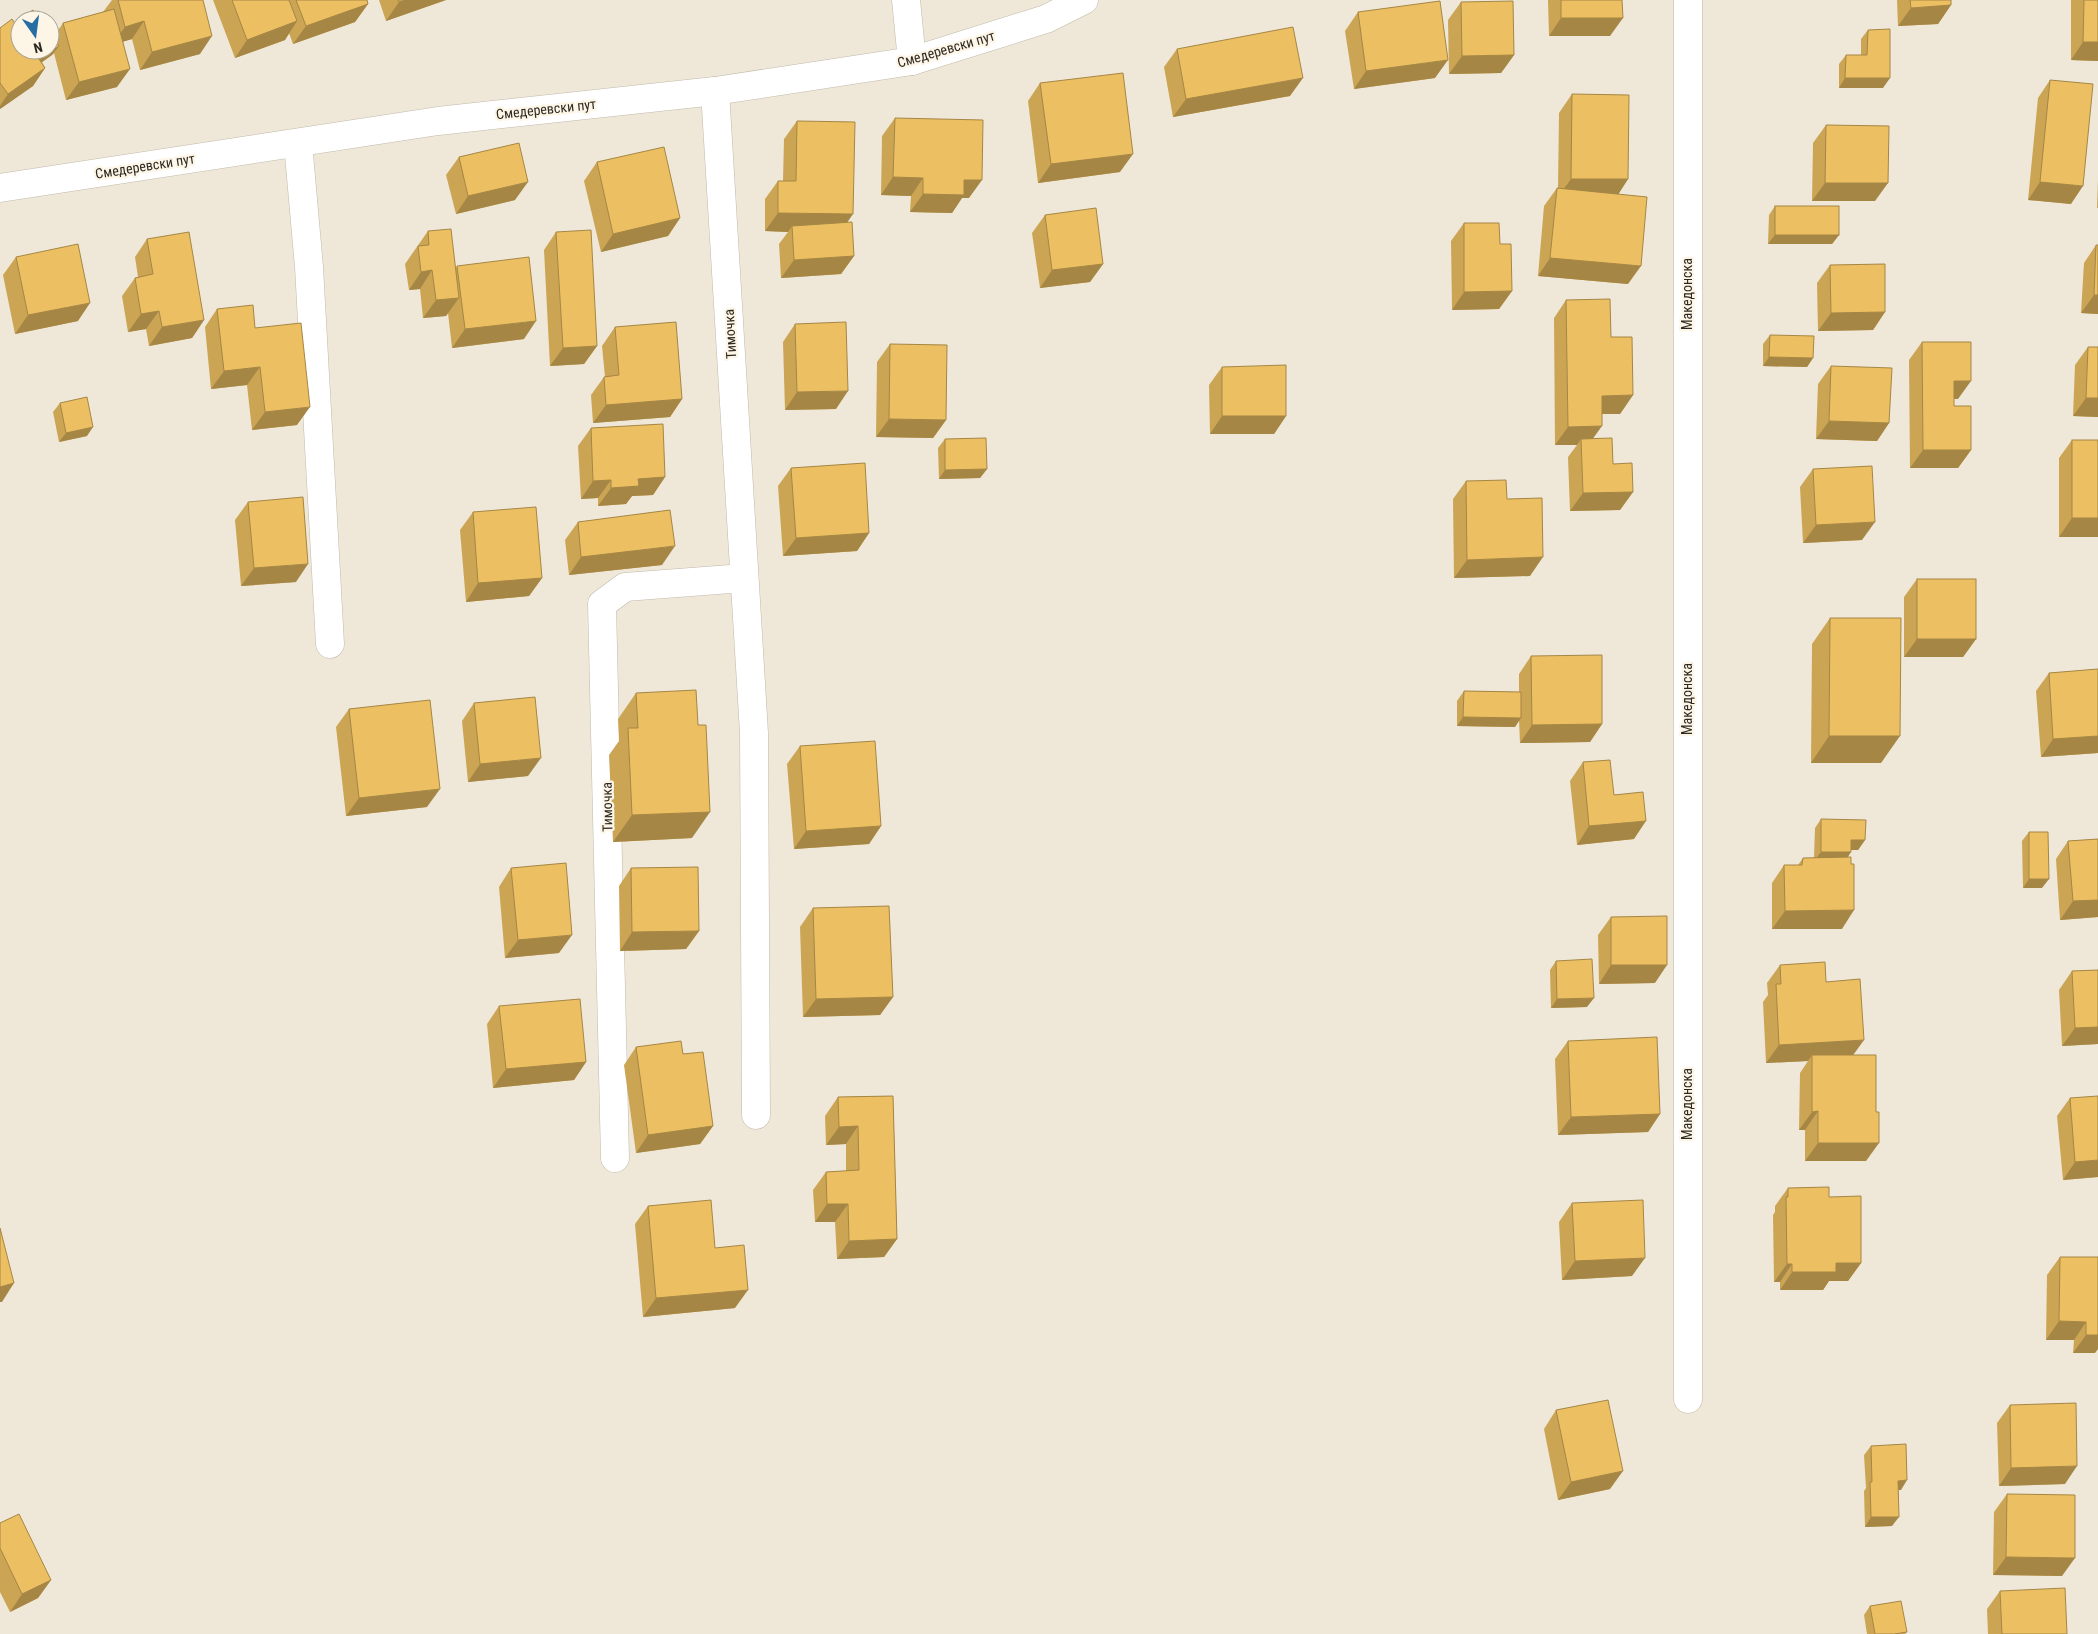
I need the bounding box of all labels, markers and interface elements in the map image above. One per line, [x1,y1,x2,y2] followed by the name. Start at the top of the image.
[10,10,60,60] north arrow
[895,27,997,71] street label: Смедеревски пут
[32,39,44,56] text: N
[495,96,597,122] street label: Смедеревски пут
[94,150,196,182] street label: Смедеревски пут
[1679,258,1695,330] street label: Македонска
[721,309,739,359] street label: Тимочка
[1679,663,1695,735] street label: Македонска
[599,782,615,832] street label: Тимочка
[1679,1068,1695,1140] street label: Македонска

